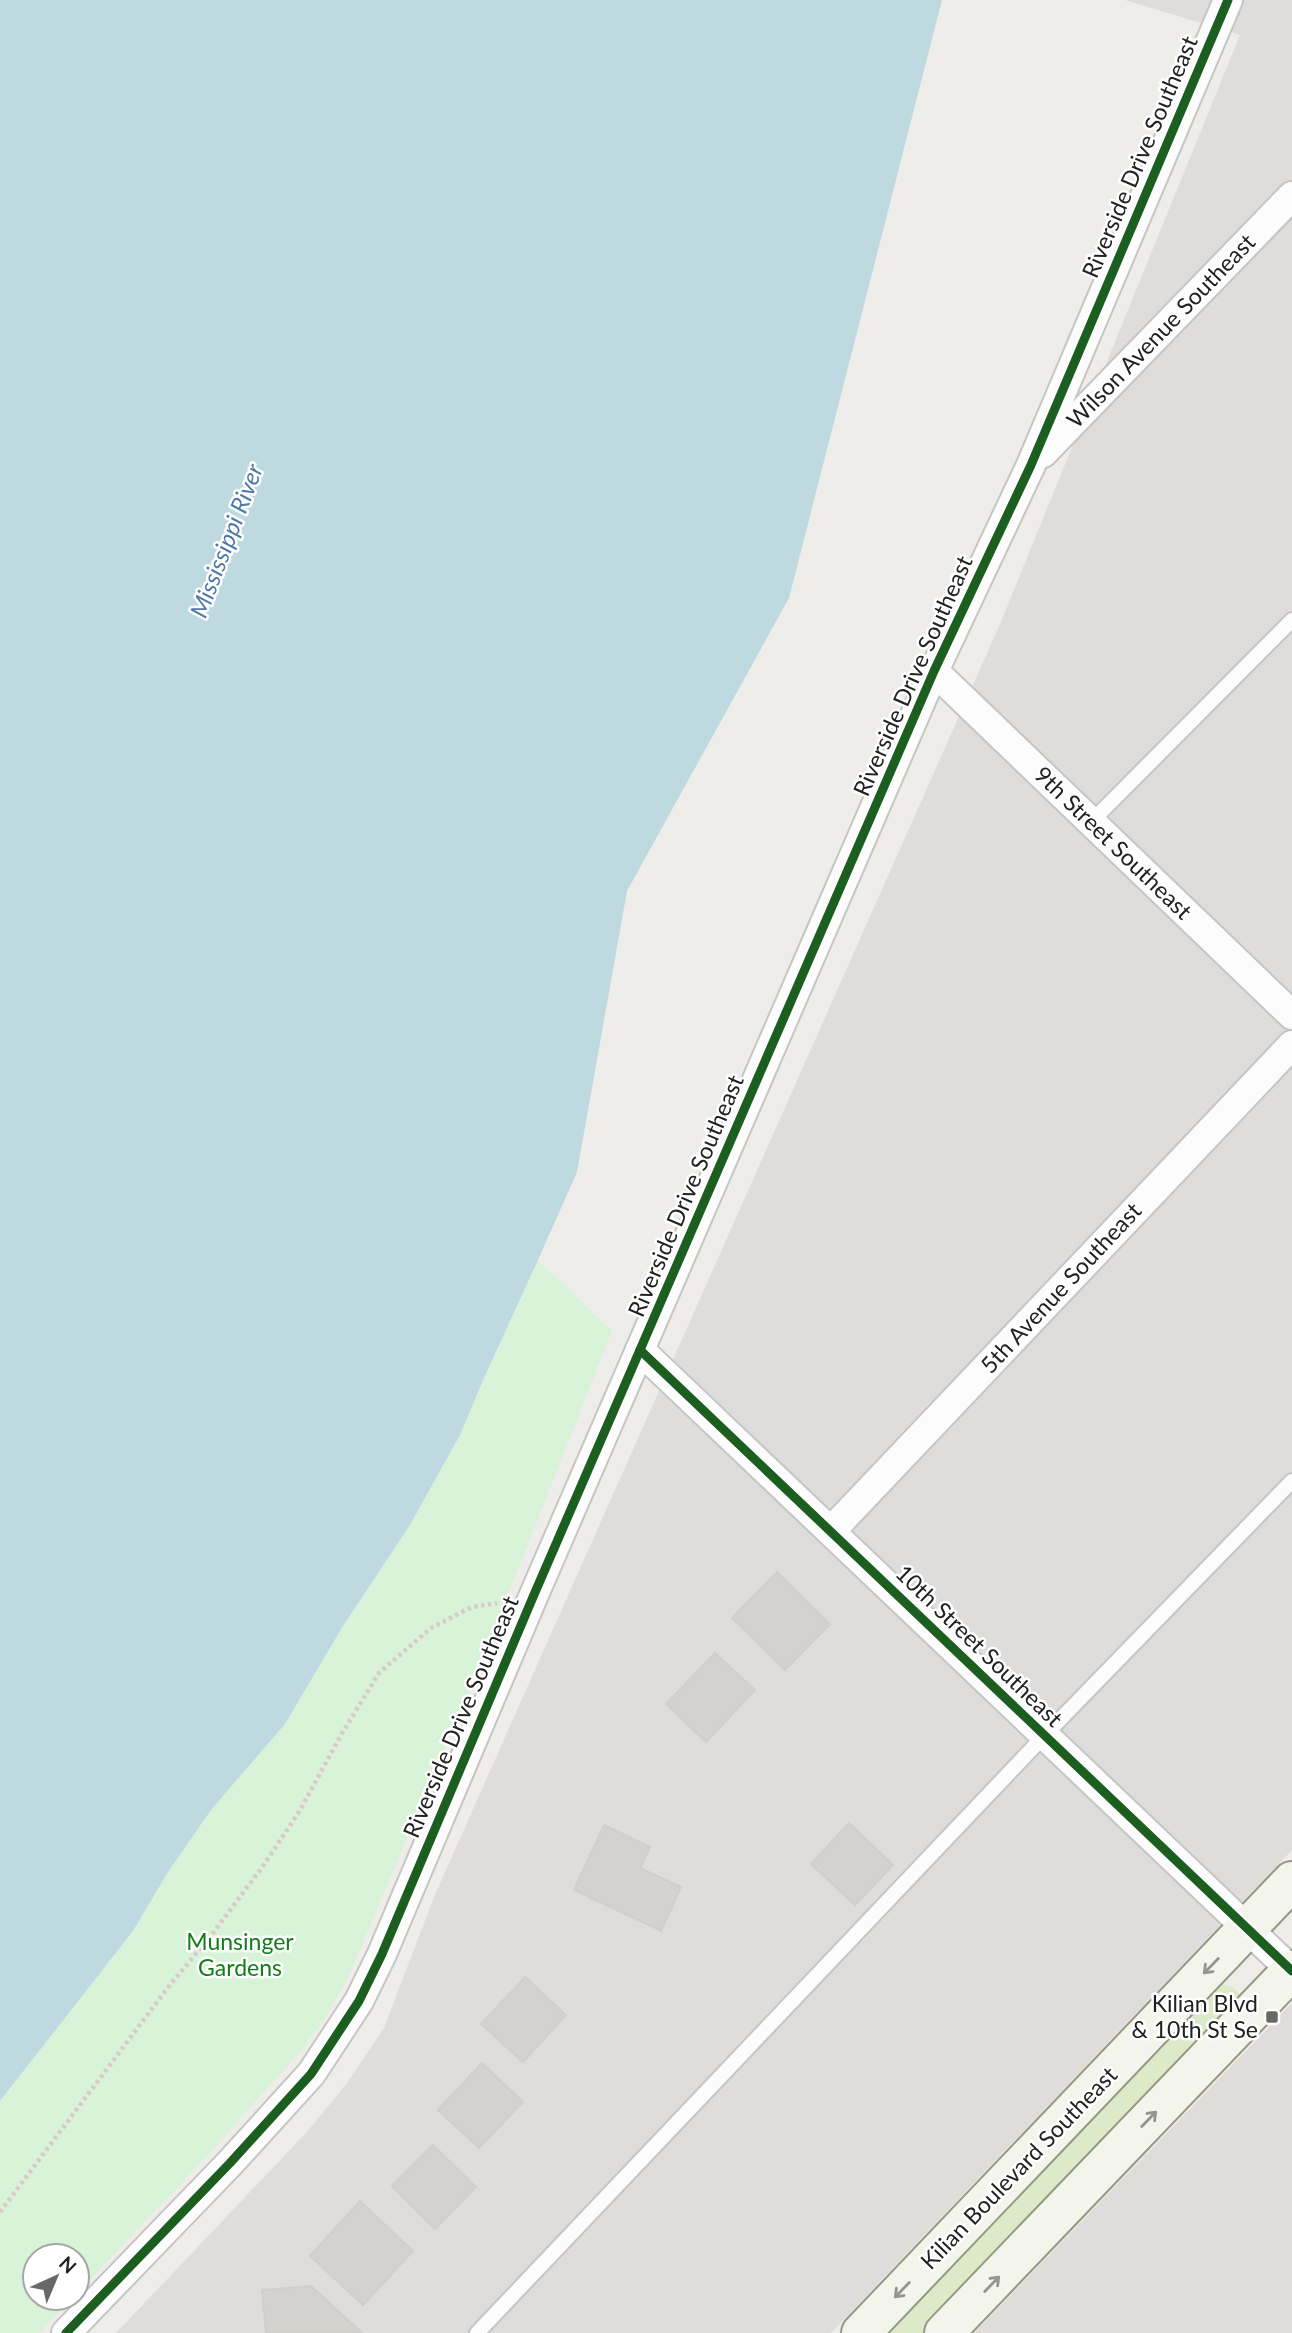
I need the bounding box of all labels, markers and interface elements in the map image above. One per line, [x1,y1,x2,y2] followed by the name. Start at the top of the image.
[1075,31,1203,282] street label: Riverside Drive Southeast
[1060,227,1261,433] street label: Wilson Avenue Southeast
[183,459,268,621] water label: Mississippi River
[846,550,978,800] street label: Riverside Drive Southeast
[1029,760,1199,925] street label: 9th Street Southeast
[621,1070,749,1321] street label: Riverside Drive Southeast
[974,1196,1147,1378] street label: 5th Avenue Southeast
[890,1558,1070,1733] street label: 10th Street Southeast
[396,1591,524,1842] street label: Riverside Drive Southeast
[186,1927,294,1981] park label: Munsinger Gardens
[1203,1957,1220,1974] one-way arrow
[1131,1989,1258,2043] place label: Kilian Blvd & 10th St Se
[1264,2009,1280,2025] marker: Kilian Blvd & 10th St Se
[914,2060,1123,2274] street label: Kilian Boulevard Southeast
[1140,2111,1157,2128] one-way arrow
[21,2242,91,2312] north arrow
[55,2251,81,2278] text: N
[983,2276,1000,2293] one-way arrow
[893,2282,910,2299] one-way arrow

